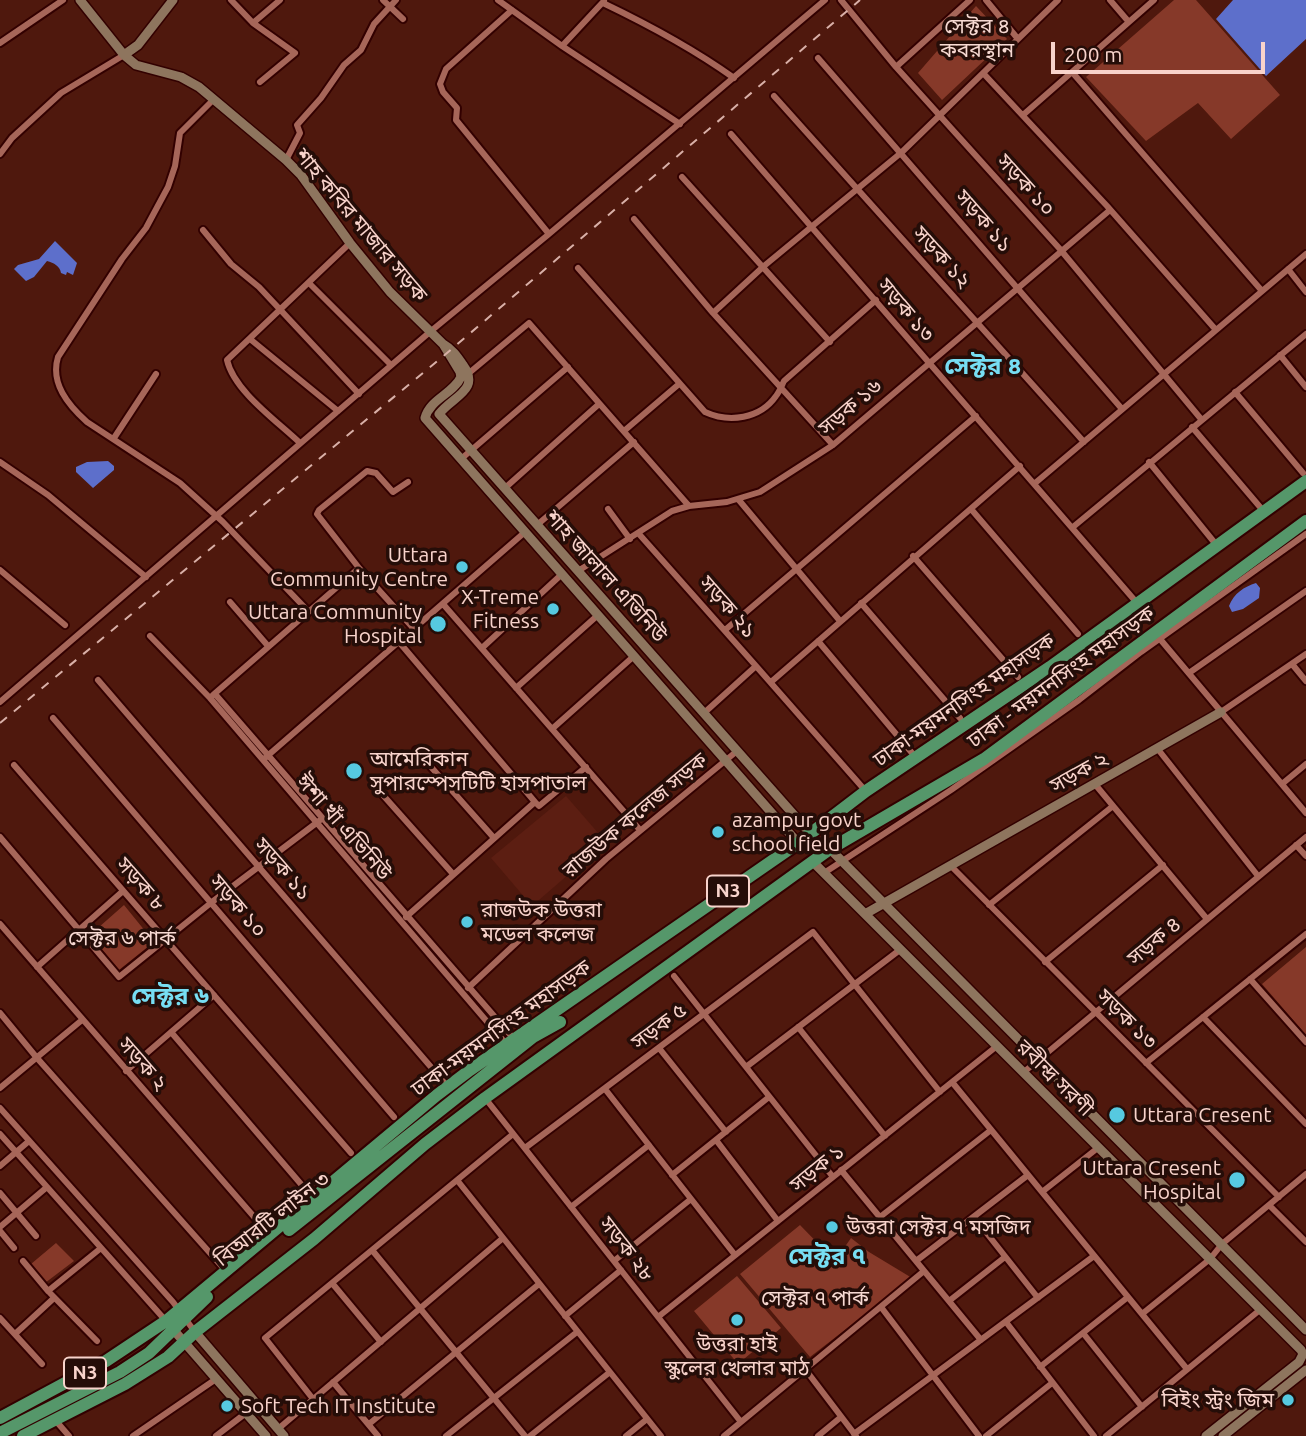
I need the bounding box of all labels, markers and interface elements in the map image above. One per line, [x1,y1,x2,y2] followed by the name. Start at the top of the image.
[940,13,1014,63] park label: সেক্টর ৪ কবরস্থান
[1054,28,1268,72] scale bar
[1064,42,1122,66] text: 200 m
[289,143,433,307] street label: শাহ কবির মাজার সড়ক
[992,149,1060,221] street label: সড়ক ১০
[950,185,1018,257] street label: সড়ক ১১
[908,221,976,293] street label: সড়ক ১২
[872,273,940,347] street label: সড়ক ১৩
[944,352,1022,380] district label: সেক্টর ৪
[813,373,887,441] street label: সড়ক ১৬
[540,505,672,647] street label: শাহ জালাল এভিনিউ
[270,542,448,592] place label: Uttara Community Centre
[454,559,470,575] marker: Uttara Community Centre
[694,571,762,643] street label: সড়ক ২১
[461,584,539,634] place label: X-Treme Fitness
[248,599,422,649] place label: Uttara Community Hospital
[545,601,561,617] marker: X-Treme Fitness
[962,601,1160,753] street label: ঢাকা - ময়মনসিংহ মহাসড়ক
[428,614,448,634] marker: Uttara Community Hospital
[868,628,1060,772] street label: ঢাকা-ময়মনসিংহ মহাসড়ক
[370,746,587,796] place label: আমেরিকান সুপারস্পেসটিটি হাসপাতাল
[1046,746,1112,798] street label: সড়ক ২
[558,747,712,883] street label: রাজউক কলেজ সড়ক
[344,761,364,781] marker: আমেরিকান সুপারস্পেসটিটি হাসপাতাল
[291,769,397,885] street label: ঈশা খাঁ এভিনিউ
[732,807,861,857] place label: azampur govt school field
[710,824,726,840] marker: azampur govt school field
[249,833,317,905] street label: সড়ক ১১
[111,852,171,916] street label: সড়ক ৮
[204,869,272,943] street label: সড়ক ১০
[707,876,749,906] road number: N3
[481,897,602,947] place label: রাজউক উত্তরা মডেল কলেজ
[1122,911,1186,971] street label: সড়ক ৪
[459,914,475,930] marker: রাজউক উত্তরা মডেল কলেজ
[68,925,176,951] park label: সেক্টর ৬ পার্ক
[406,954,596,1102] street label: ঢাকা-ময়মনসিংহ মহাসড়ক
[131,982,209,1010] district label: সেক্টর ৬
[1092,984,1162,1054] street label: সড়ক ১৩
[627,997,691,1055] street label: সড়ক ৫
[113,1032,173,1096] street label: সড়ক ২
[1011,1034,1099,1122] street label: রবীন্দ্র সরণী
[1133,1102,1271,1128] place label: Uttara Cresent
[1107,1105,1127,1125] marker: Uttara Cresent
[785,1139,849,1197] street label: সড়ক ১
[1083,1155,1221,1205] place label: Uttara Cresent Hospital
[210,1166,334,1272] street label: বিআরটি লাইন ৩
[1227,1170,1247,1190] marker: Uttara Cresent Hospital
[594,1212,660,1286] street label: সড়ক ২৮
[846,1214,1031,1240] place label: উত্তরা সেক্টর ৭ মসজিদ
[824,1219,840,1235] marker: উত্তরা সেক্টর ৭ মসজিদ
[788,1242,866,1270] district label: সেক্টর ৭
[761,1285,869,1311] park label: সেক্টর ৭ পার্ক
[729,1312,745,1328] marker: উত্তরা হাই স্কুলের খেলার মাঠ
[665,1331,809,1381] place label: উত্তরা হাই স্কুলের খেলার মাঠ
[64,1358,106,1388] road number: N3
[1162,1387,1274,1413] place label: বিইং স্ট্রং জিম
[1280,1392,1296,1408] marker: বিইং স্ট্রং জিম
[241,1393,436,1419] place label: Soft Tech IT Institute
[219,1398,235,1414] marker: Soft Tech IT Institute

